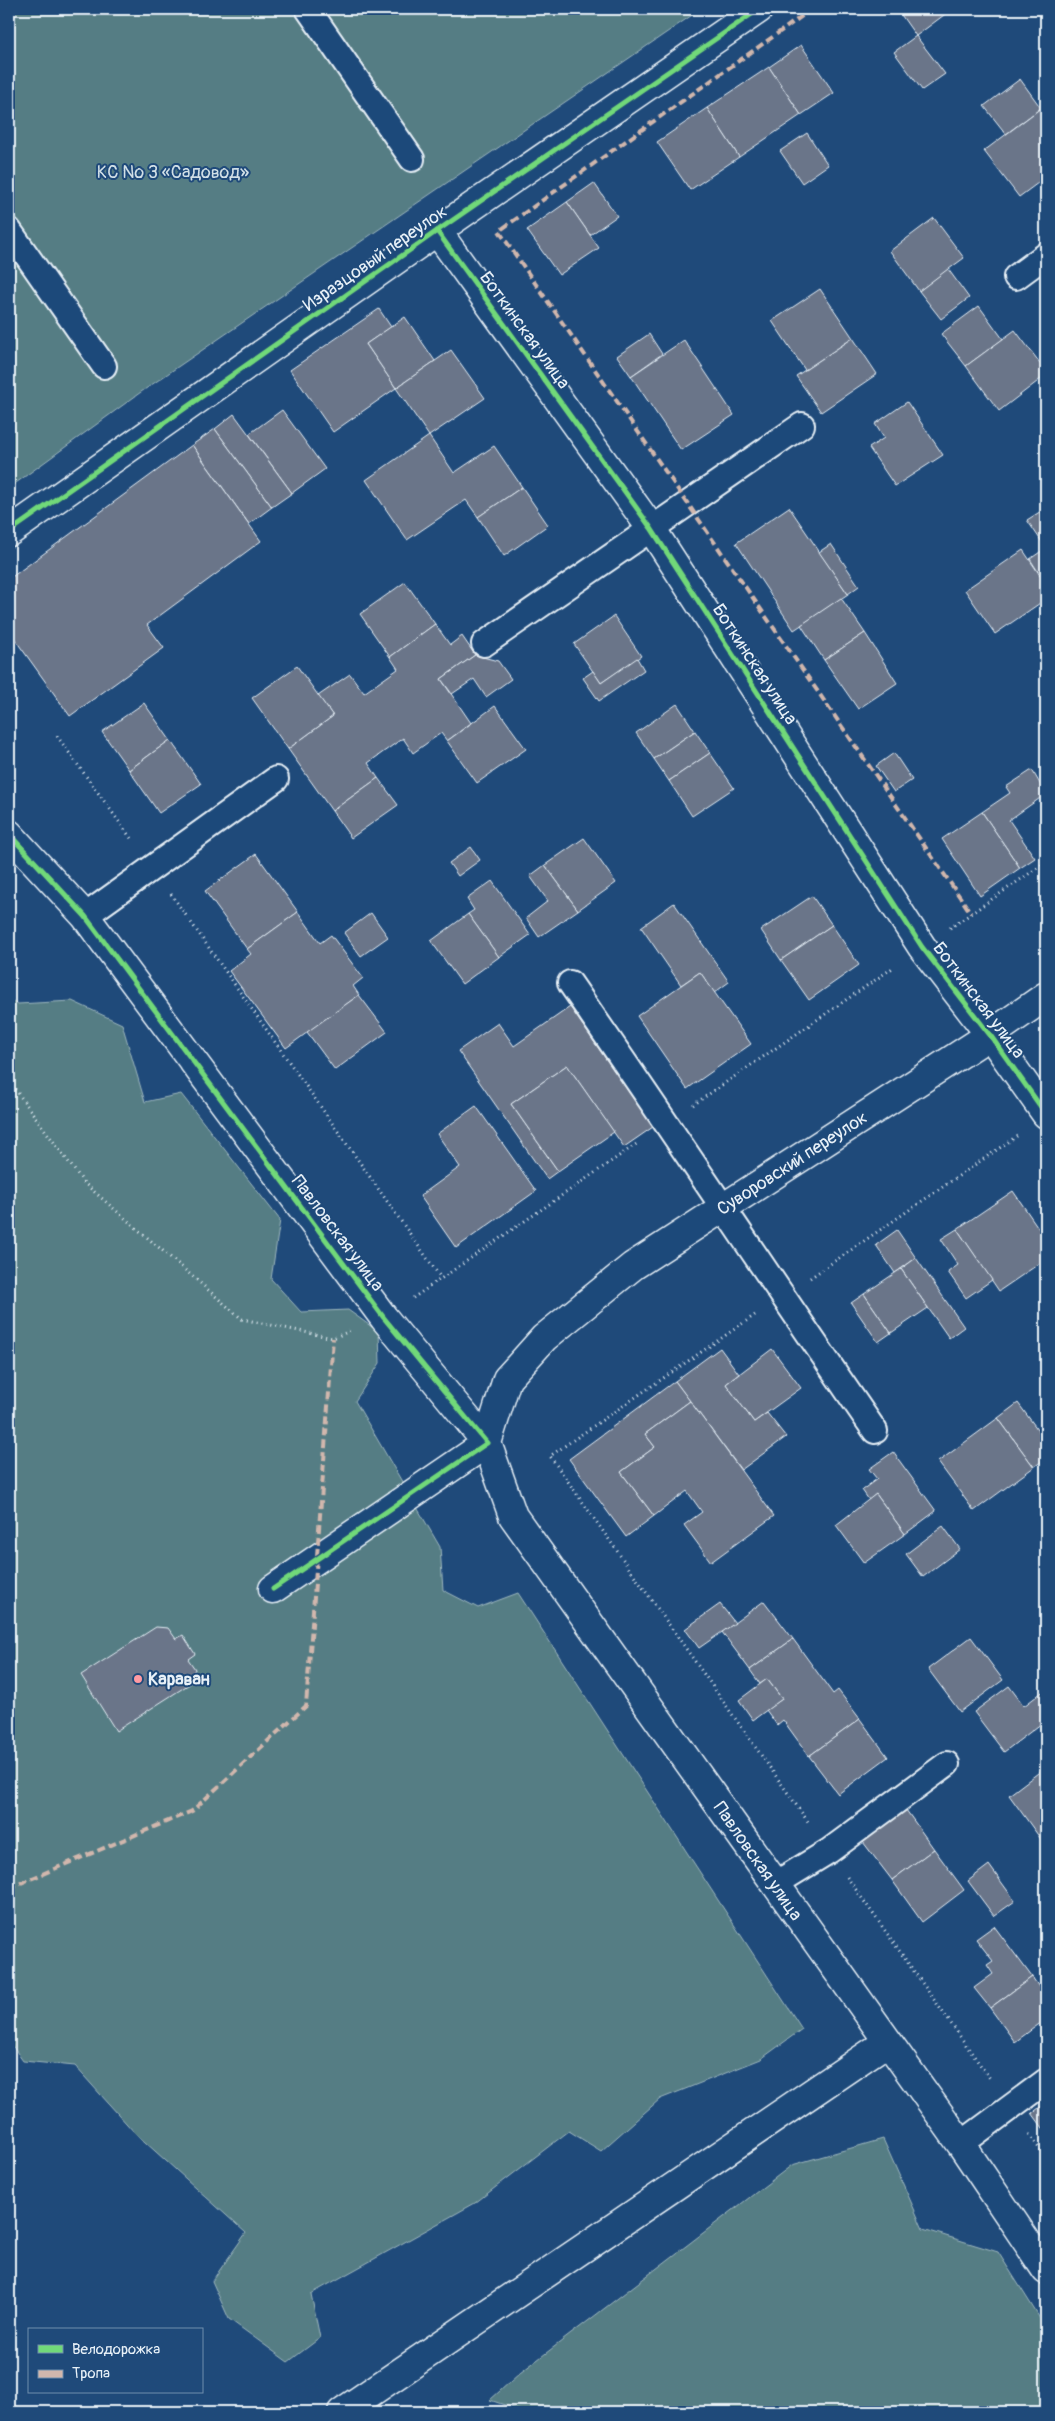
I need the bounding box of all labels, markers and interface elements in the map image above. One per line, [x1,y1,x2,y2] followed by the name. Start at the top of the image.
[97,161,249,184] park label: КС № 3 «Садовод»
[299,200,452,317] street label: Изразцовый переулок
[474,267,575,394] street label: Боткинская улица
[707,599,802,729] street label: Боткинская улица
[927,938,1030,1063] street label: Боткинская улица
[713,1106,872,1221] street label: Суворовский переулок
[286,1170,389,1296] street label: Павловская улица
[148,1668,210,1691] place label: Караван
[132,1673,144,1685] marker: Караван
[708,1797,807,1925] street label: Павловская улица
[28,2328,202,2394] legend
[72,2340,160,2359] text: Велодорожка
[72,2364,110,2383] text: Тропа

